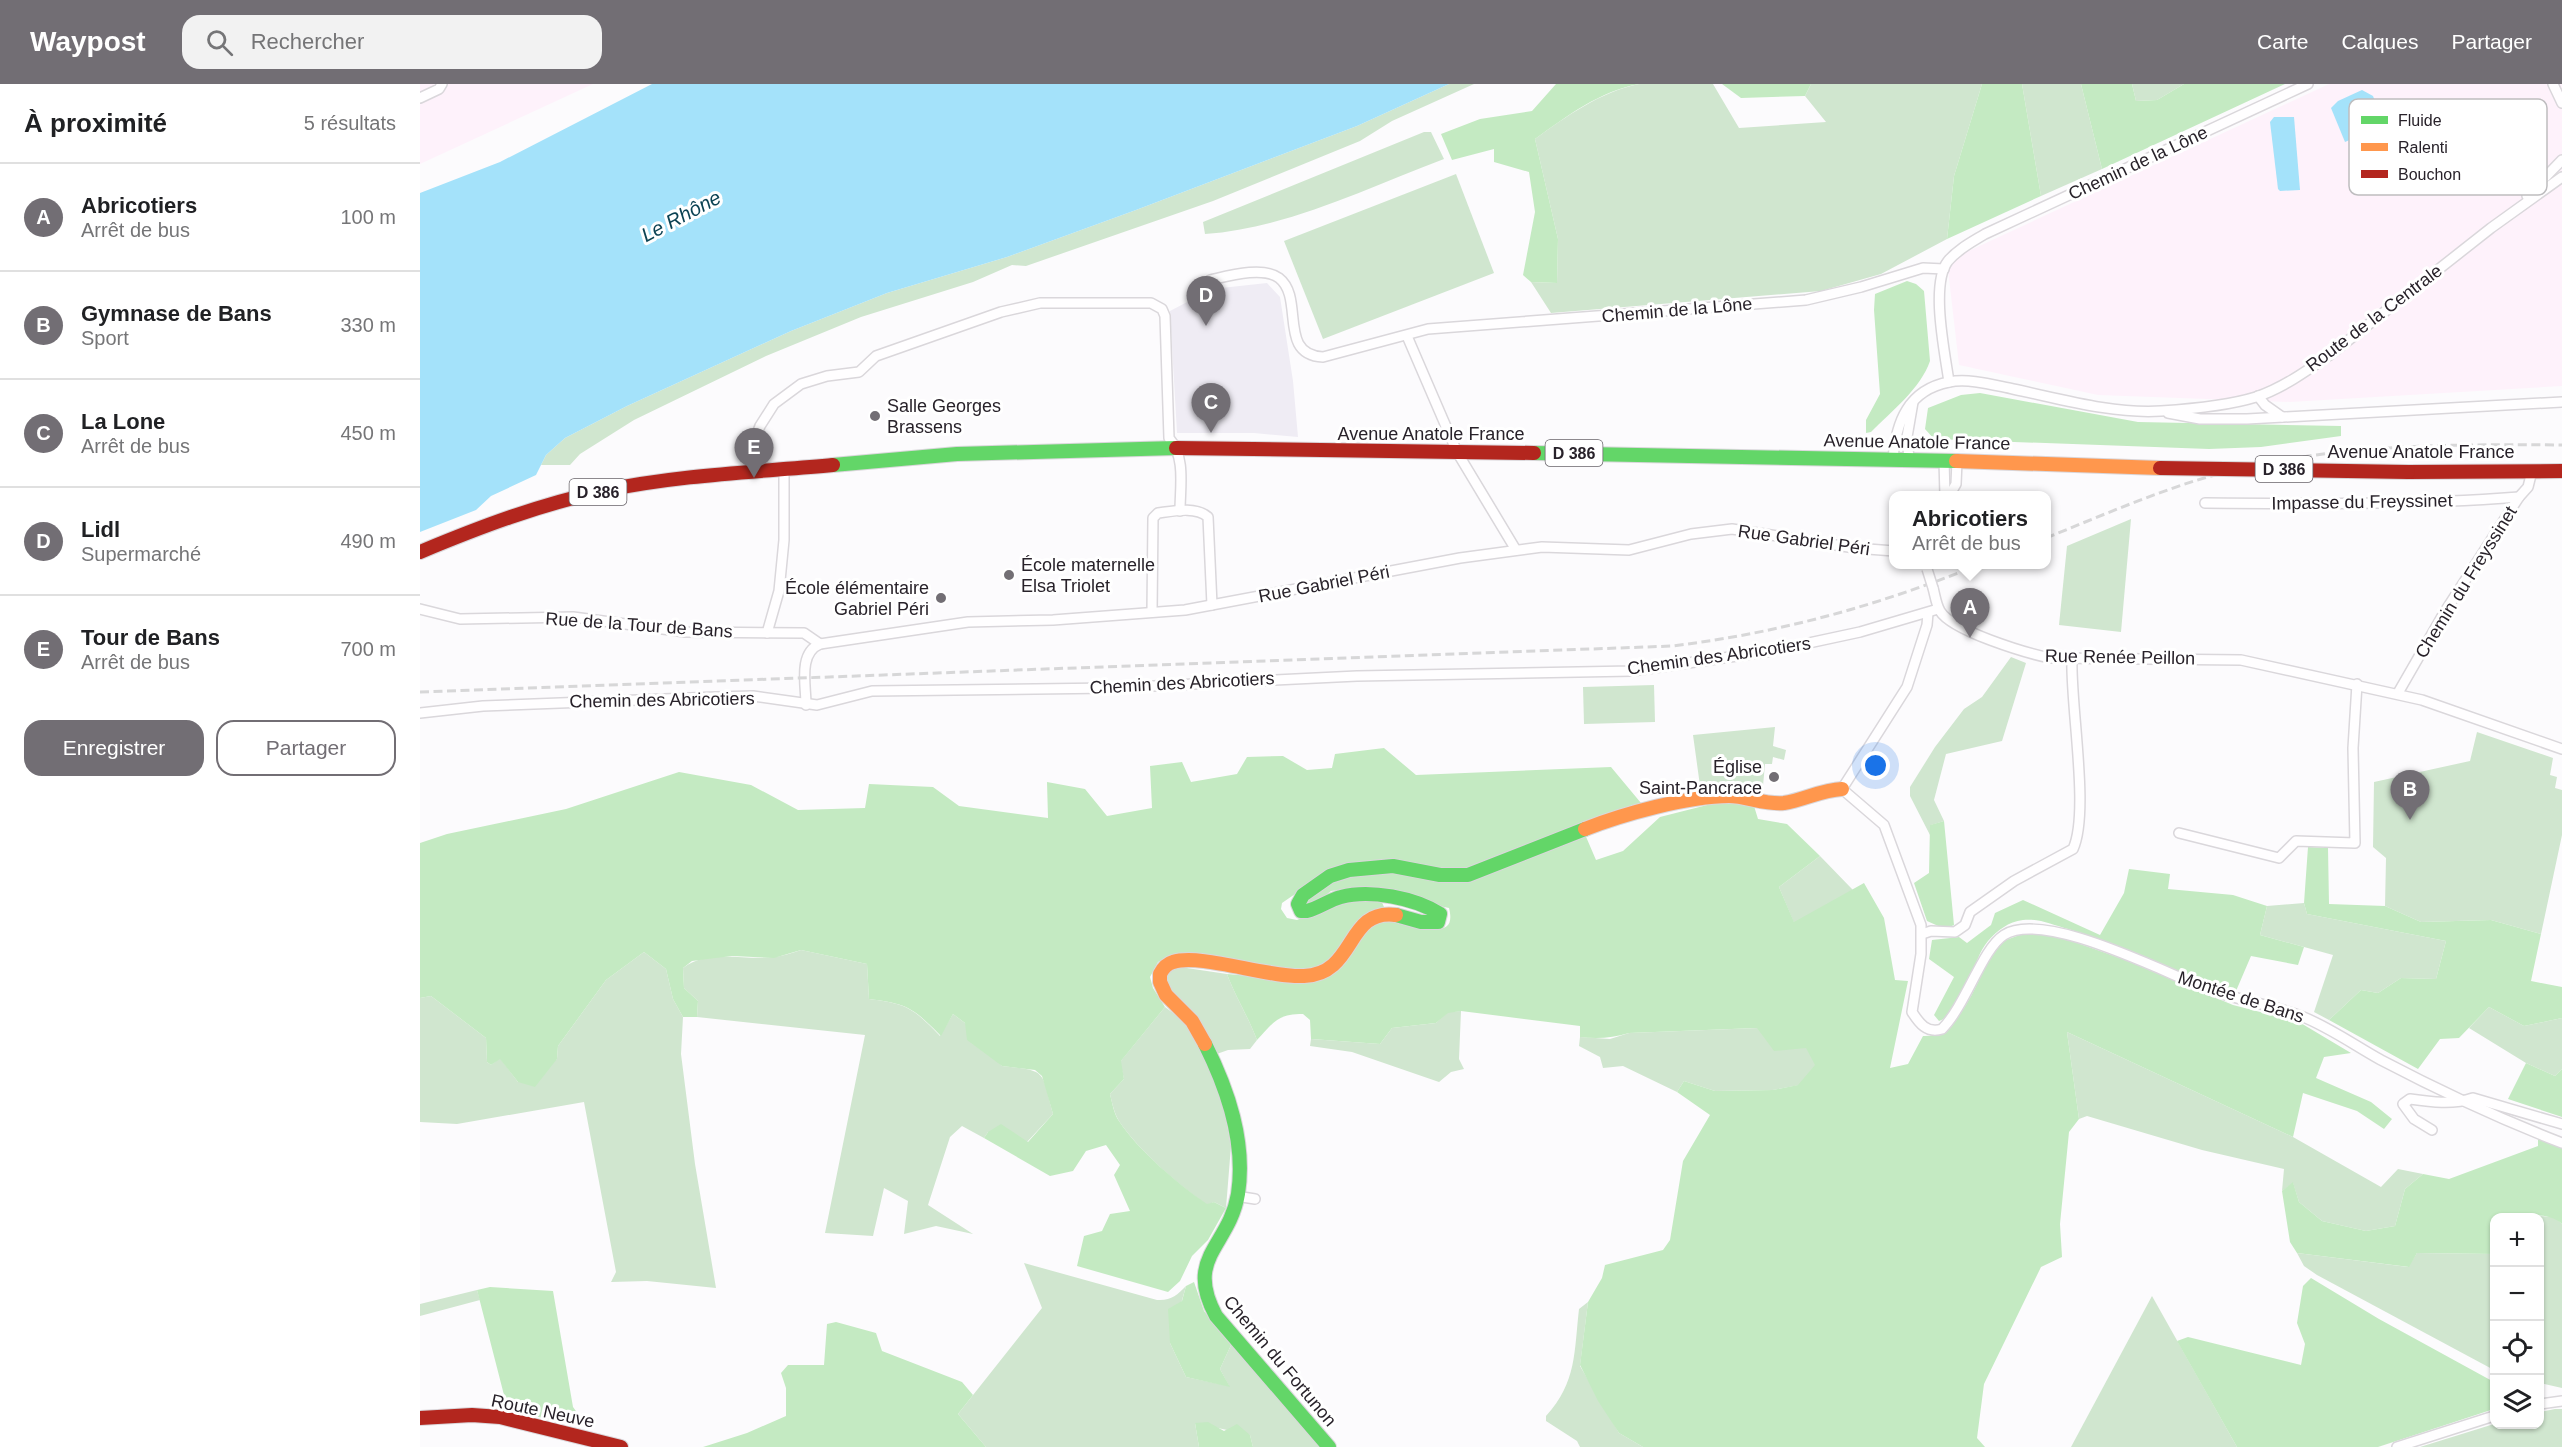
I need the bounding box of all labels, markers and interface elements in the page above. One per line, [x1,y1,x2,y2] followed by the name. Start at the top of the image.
[182,15,602,69] search box
[30,26,146,57] text: Waypost
[203,26,236,59] icon: search
[251,29,364,54] text: Rechercher
[2257,30,2308,53] text: Carte
[2341,30,2418,53] text: Calques
[2451,30,2532,53] text: Partager
[2349,99,2547,195] legend
[24,108,167,138] text: À proximité
[304,112,396,134] text: 5 résultats
[2398,112,2442,129] text: Fluide
[2065,122,2211,204] street label: Chemin de la Lône
[2398,139,2448,156] text: Ralenti
[2398,166,2461,183] text: Bouchon
[638,186,724,246] water label: Le Rhône
[81,193,197,218] text: Abricotiers
[36,206,51,228] text: A
[340,206,396,228] text: 100 m
[81,219,190,241] text: Arrêt de bus
[2302,260,2446,376] street label: Route de la Centrale
[1186,276,1226,326] pin: D
[1601,293,1753,327] street label: Chemin de la Lône
[81,301,272,326] text: Gymnase de Bans
[36,314,51,336] text: B
[340,314,396,336] text: 330 m
[81,327,129,349] text: Sport
[1192,384,1230,433] pin: C
[887,396,1001,437] place label: Salle Georges Brassens
[81,409,165,434] text: La Lone
[868,409,882,423] marker: Salle Georges Brassens
[36,422,51,444] text: C
[340,422,396,444] text: 450 m
[1338,424,1524,444] street label: Avenue Anatole France
[734,428,774,478] pin: E
[1823,430,2011,454] street label: Avenue Anatole France
[81,435,190,457] text: Arrêt de bus
[1546,440,1602,466] road number: D 386
[2328,442,2514,462] street label: Avenue Anatole France
[2256,456,2312,482] road number: D 386
[570,479,627,505] road number: D 386
[2271,490,2453,514] street label: Impasse du Freyssinet
[1889,491,2051,569] popup
[2411,502,2521,662] street label: Chemin du Freyssinet
[1912,506,2028,531] text: Abricotiers
[81,517,120,542] text: Lidl
[1737,521,1871,559] street label: Rue Gabriel Péri
[36,530,51,552] text: D
[340,530,396,552] text: 490 m
[1912,532,2021,554] text: Arrêt de bus
[81,543,201,565] text: Supermarché
[1021,555,1155,596] place label: École maternelle Elsa Triolet
[1257,561,1391,607] street label: Rue Gabriel Péri
[1002,568,1016,582] marker: École maternelle Elsa Triolet
[785,578,929,619] place label: École élémentaire Gabriel Péri
[1950,588,1990,638] pin: A
[934,591,948,605] marker: École élémentaire Gabriel Péri
[545,608,733,642] street label: Rue de la Tour de Bans
[81,625,220,650] text: Tour de Bans
[1626,633,1812,679] street label: Chemin des Abricotiers
[37,638,50,660] text: E
[340,638,396,660] text: 700 m
[2045,646,2195,668] street label: Rue Renée Peillon
[81,651,190,673] text: Arrêt de bus
[1089,668,1275,698] street label: Chemin des Abricotiers
[569,688,755,712] street label: Chemin des Abricotiers
[24,720,204,776] button: Enregistrer
[216,720,396,776] button: Partager
[1861,751,1890,780] your location
[1639,757,1762,798] place label: Église Saint-Pancrace
[1767,770,1781,784] marker: Église Saint-Pancrace
[2390,770,2430,820] pin: B
[2176,967,2306,1027] street label: Montée de Bans
[2490,1213,2544,1429] map controls
[2490,1213,2544,1267] button: +
[2490,1267,2544,1321] button: −
[1220,1292,1340,1430] street label: Chemin du Fortunon
[2490,1321,2544,1375] button: locate
[2490,1375,2544,1429] button: layers
[490,1390,596,1432] street label: Route Neuve

